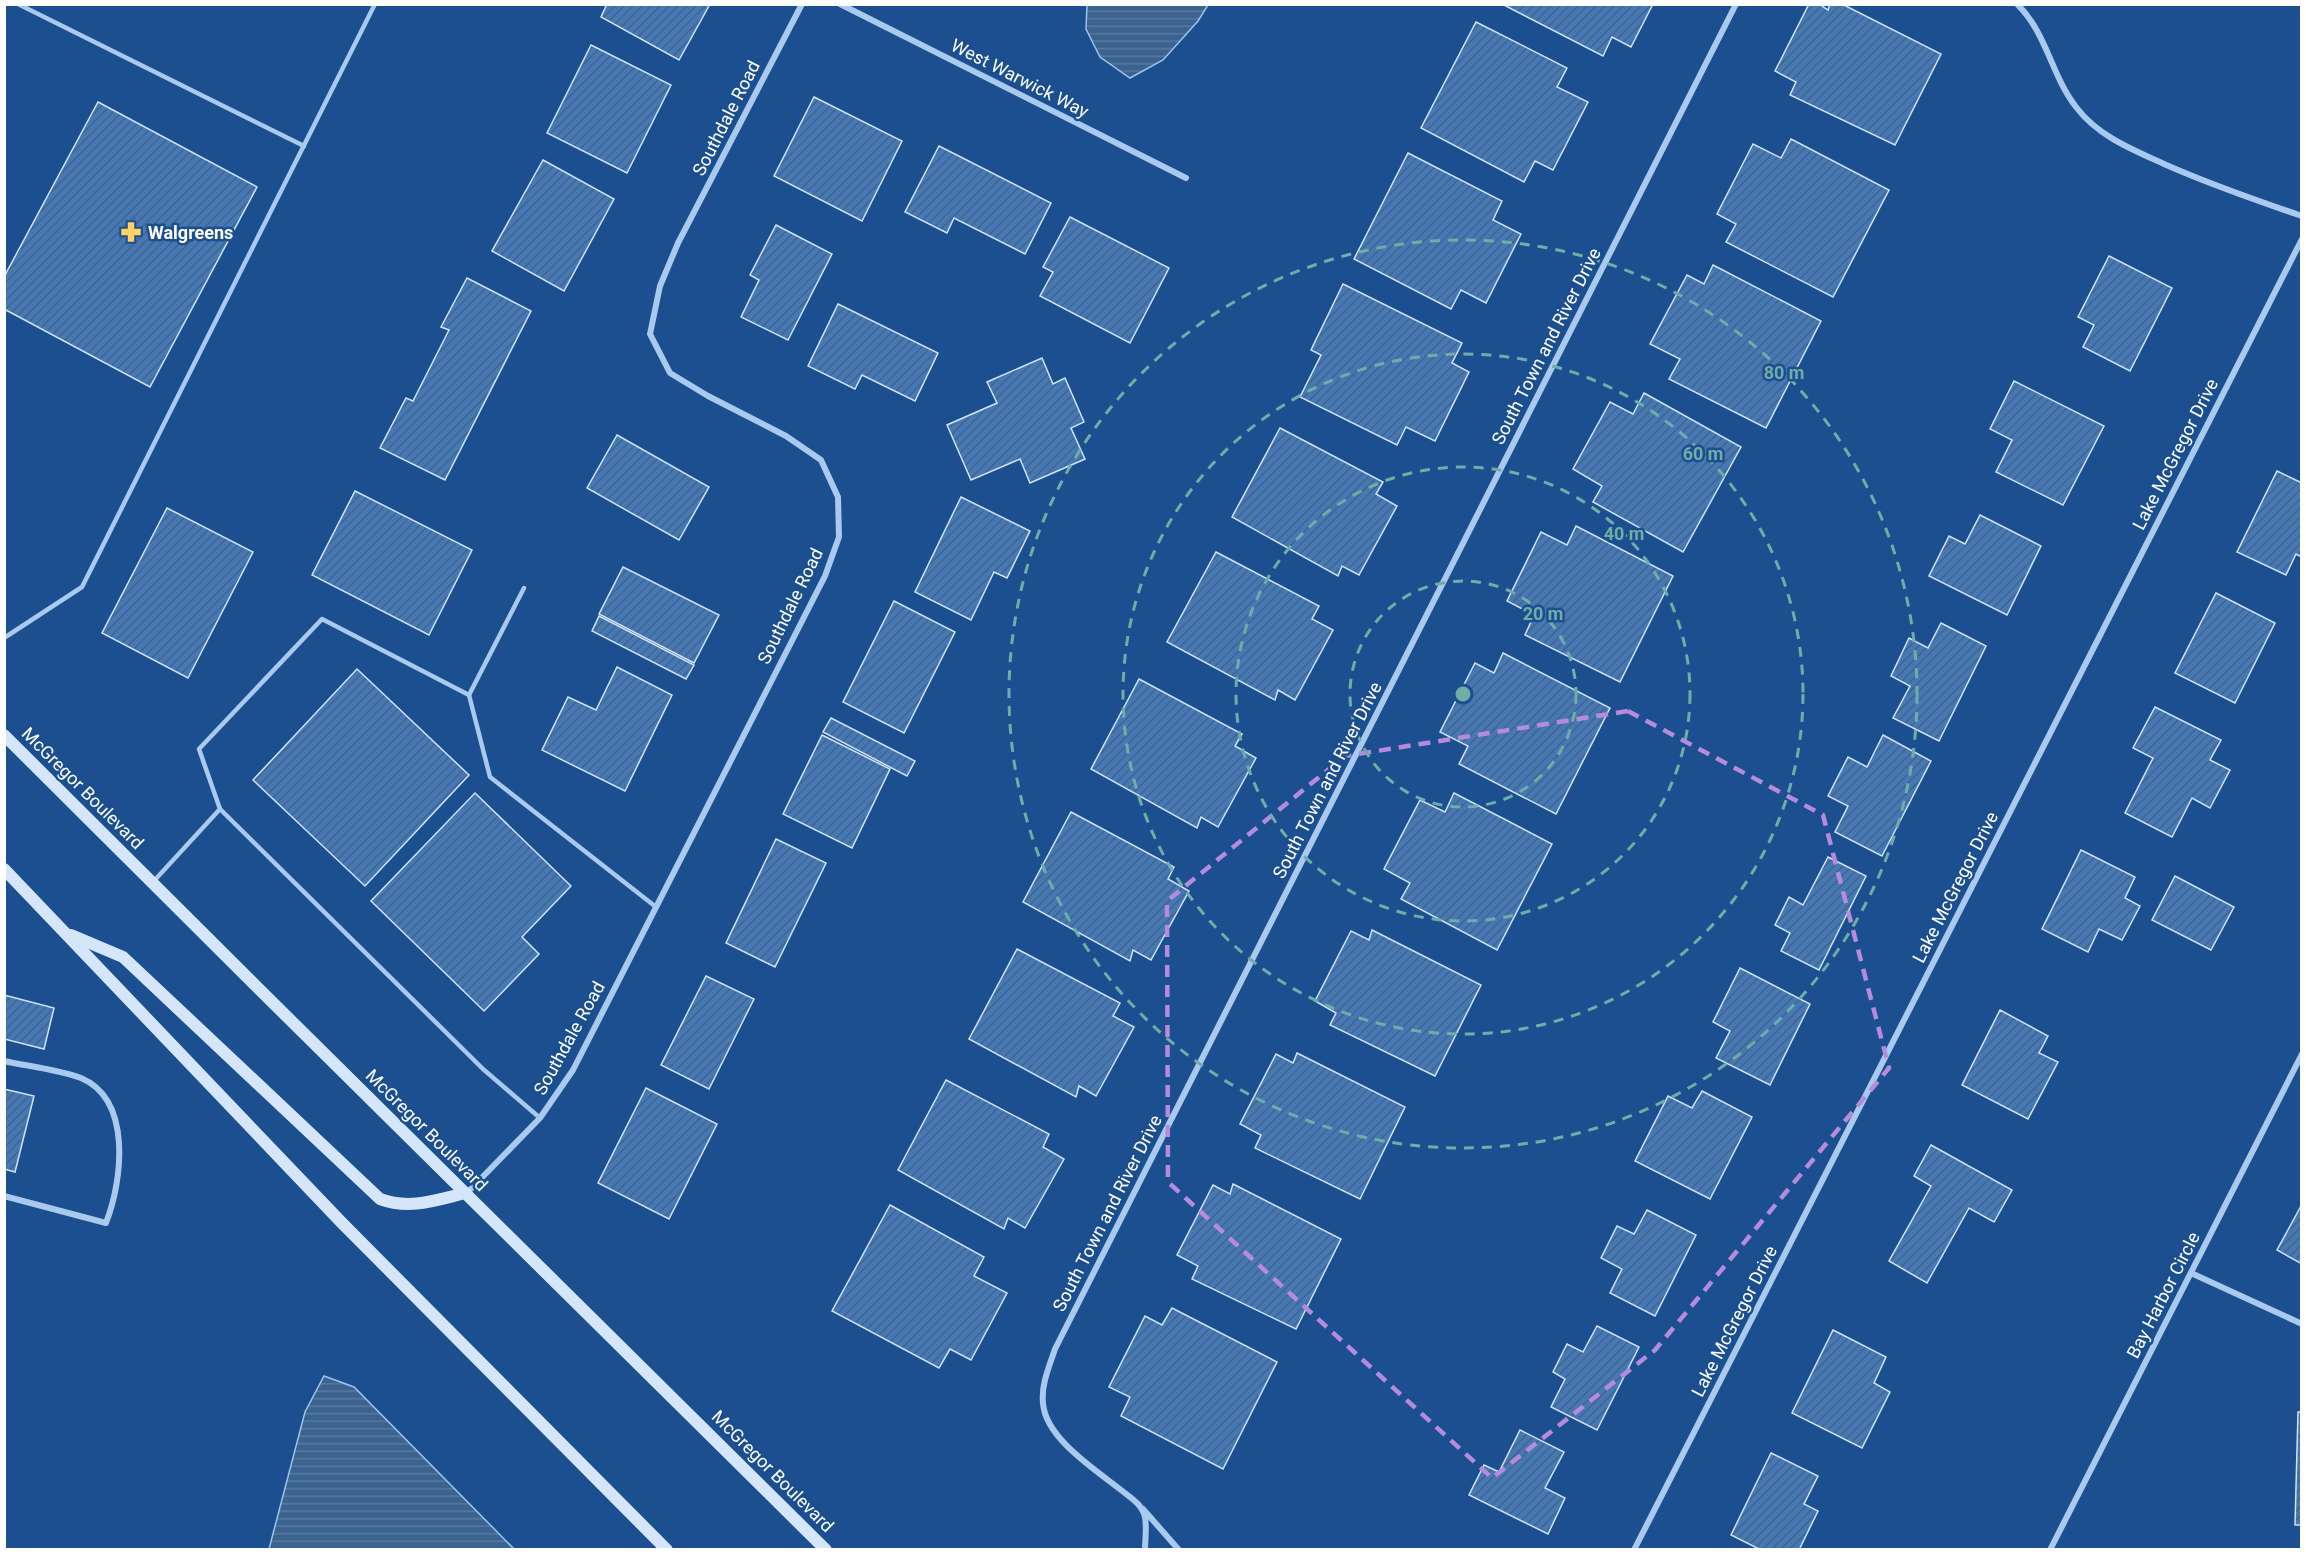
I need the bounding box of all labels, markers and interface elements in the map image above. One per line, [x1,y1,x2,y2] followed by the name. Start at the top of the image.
[948,34,1093,122] street label: West Warwick Way
[688,57,764,179] street label: Southdale Road
[119,220,143,244] pharmacy icon: Walgreens
[148,222,233,243] place label: Walgreens
[1487,244,1605,448] street label: South Town and River Drive
[1764,362,1804,383] text: 80 m
[2128,375,2222,533] street label: Lake McGregor Drive
[1683,443,1723,464] text: 60 m
[1604,523,1644,544] text: 40 m
[753,545,827,667] street label: Southdale Road
[1523,603,1563,624] text: 20 m
[1268,678,1386,882] street label: South Town and River Drive
[1453,684,1473,704] centre of rings
[18,723,148,853] street label: McGregor Boulevard
[1908,808,2002,966] street label: Lake McGregor Drive
[529,978,609,1098] street label: Southdale Road
[362,1065,492,1195] street label: McGregor Boulevard
[1048,1111,1166,1315] street label: South Town and River Drive
[2122,1228,2204,1362] street label: Bay Harbor Circle
[1687,1242,1781,1400] street label: Lake McGregor Drive
[708,1406,838,1536] street label: McGregor Boulevard

